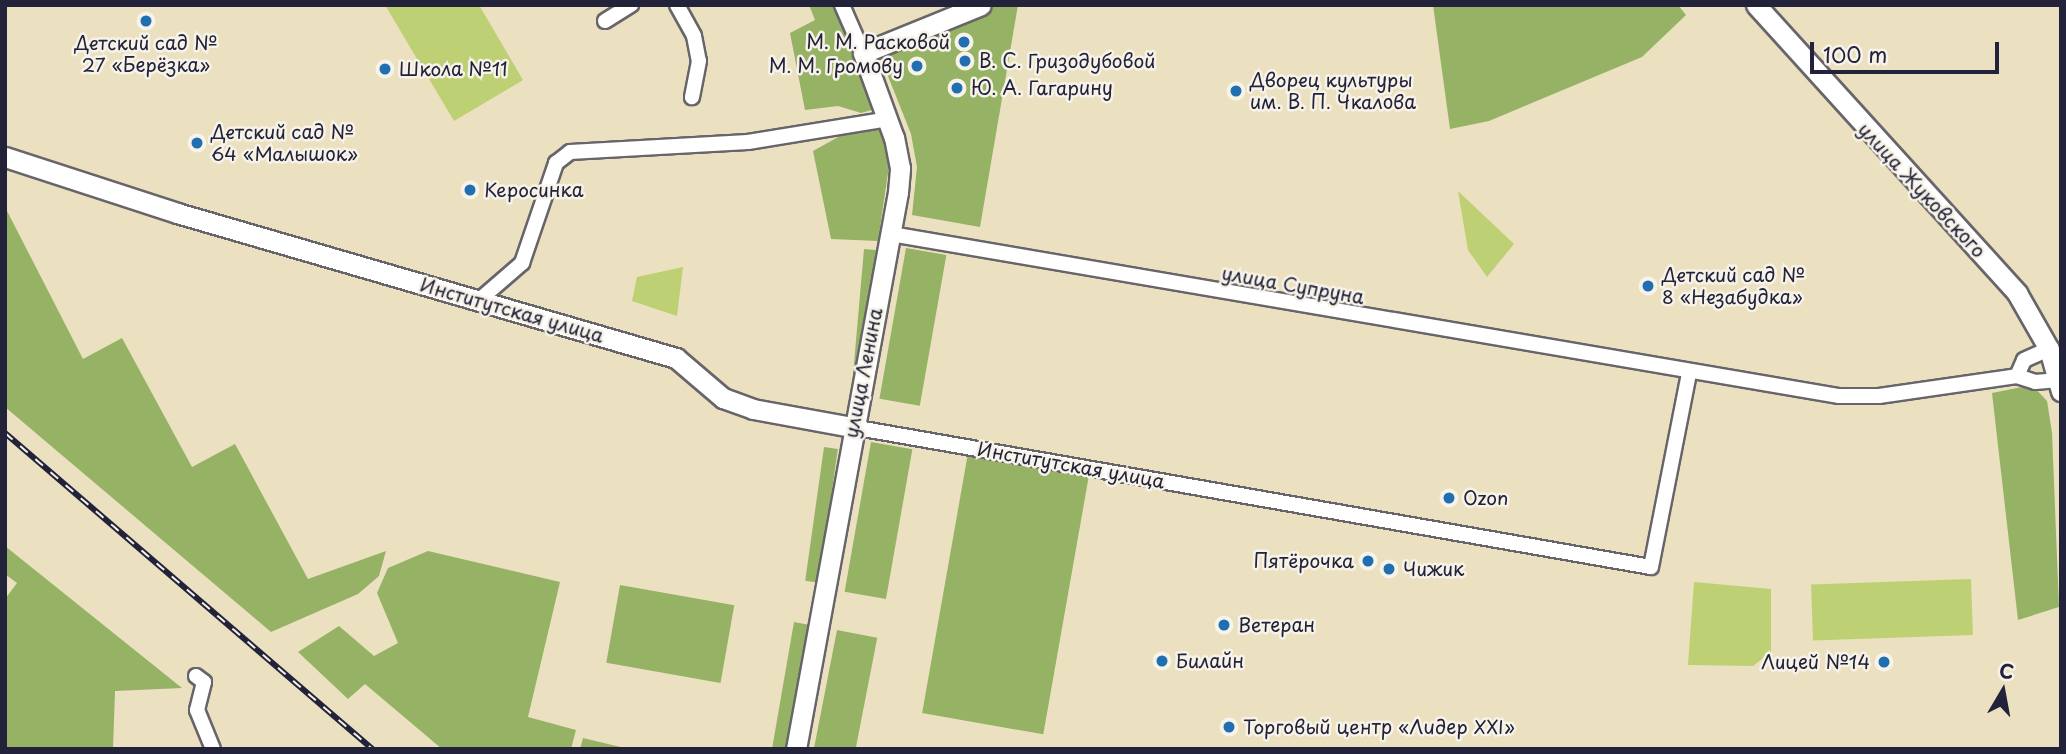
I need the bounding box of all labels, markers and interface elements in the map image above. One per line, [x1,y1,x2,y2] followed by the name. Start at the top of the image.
[138,13,154,29] marker: Детский сад № 27 «Берёзка»
[1814,28,2003,72] scale bar
[806,31,950,53] place label: М. М. Расковой
[74,32,218,76] place label: Детский сад № 27 «Берёзка»
[956,34,972,50] marker: М. М. Расковой
[1823,38,1887,70] text: 100 m
[979,50,1156,72] place label: В. С. Гризодубовой
[957,53,973,69] marker: В. С. Гризодубовой
[768,55,903,77] place label: М. М. Громову
[399,58,508,80] place label: Школа №11
[909,58,925,74] marker: М. М. Громову
[377,61,393,77] marker: Школа №11
[1250,69,1417,113] place label: Дворец культуры им. В. П. Чкалова
[971,77,1113,99] place label: Ю. А. Гагарину
[949,80,965,96] marker: Ю. А. Гагарину
[1228,83,1244,99] marker: Дворец культуры им. В. П. Чкалова
[1853,118,1991,262] street label: улица Жуковского
[211,121,358,165] place label: Детский сад № 64 «Малышок»
[189,135,205,151] marker: Детский сад № 64 «Малышок»
[484,179,584,201] place label: Керосинка
[462,182,478,198] marker: Керосинка
[1219,261,1367,309] street label: улица Супруна
[1662,264,1806,308] place label: Детский сад № 8 «Незабудка»
[417,273,607,347] street label: Институтская улица
[1640,278,1656,294] marker: Детский сад № 8 «Незабудка»
[839,306,887,440] street label: улица Ленина
[975,437,1167,493] street label: Институтская улица
[1463,487,1508,509] place label: Ozon
[1441,490,1457,506] marker: Ozon
[1253,550,1354,572] place label: Пятёрочка
[1360,553,1376,569] marker: Пятёрочка
[1403,558,1464,580] place label: Чижик
[1381,561,1397,577] marker: Чижик
[1238,614,1315,636] place label: Ветеран
[1216,617,1232,633] marker: Ветеран
[1176,650,1244,672] place label: Билайн
[1761,651,1870,673] place label: Лицей №14
[1154,653,1170,669] marker: Билайн
[1876,654,1892,670] marker: Лицей №14
[1997,655,2016,685] text: С
[1968,656,2038,726] north arrow
[1243,716,1515,738] place label: Торговый центр «Лидер XXI»
[1221,719,1237,735] marker: Торговый центр «Лидер XXI»

